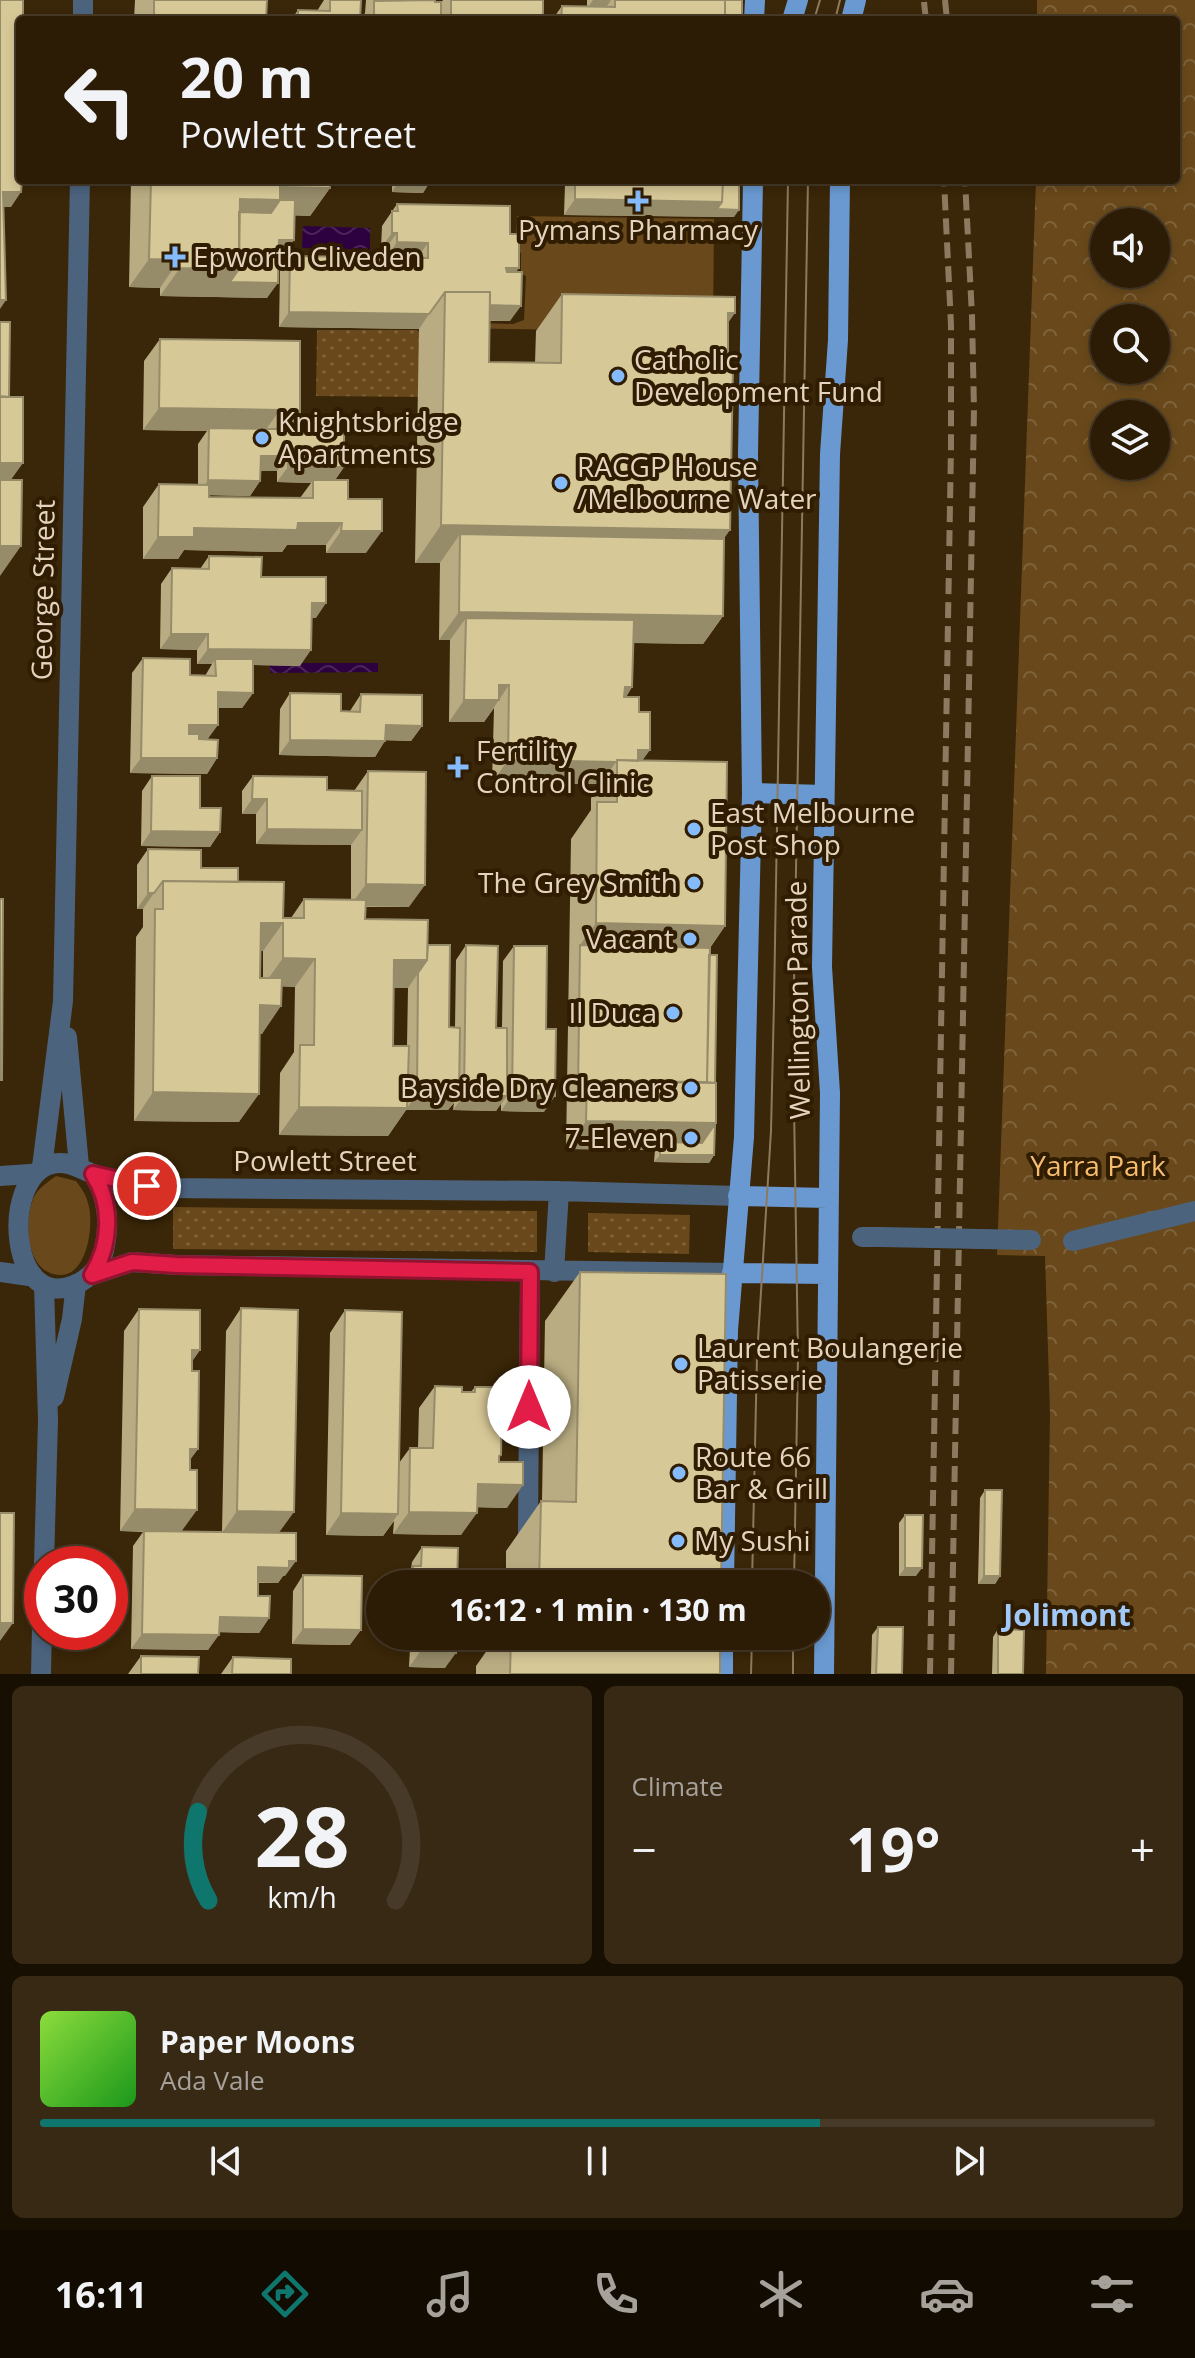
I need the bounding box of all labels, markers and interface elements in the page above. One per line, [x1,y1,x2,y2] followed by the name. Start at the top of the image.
[180,38,314,114] text: 20 m
[48,48,152,152] icon: left
[180,110,416,159] text: Powlett Street
[629,192,647,210] marker: Pymans Pharmacy
[1090,208,1170,480] map controls
[1090,208,1170,288] button: sound
[518,210,759,248] place label: Pymans Pharmacy
[193,237,422,275] place label: Epworth Cliveden
[164,246,186,268] marker: Epworth Cliveden
[1090,304,1170,384] button: search
[634,340,883,410] place label: Catholic Development Fund
[609,367,627,385] marker: Catholic Development Fund
[1090,400,1170,480] button: layers
[278,402,459,472] place label: Knightsbridge Apartments
[253,429,271,447] marker: Knightsbridge Apartments
[577,447,817,517] place label: RACGP House /Melbourne Water
[552,474,570,492] marker: RACGP House /Melbourne Water
[21,499,63,681] street label: George Street
[476,731,650,801] place label: Fertility Control Clinic
[447,756,469,778] marker: Fertility Control Clinic
[710,793,915,863] place label: East Melbourne Post Shop
[685,820,703,838] marker: East Melbourne Post Shop
[478,863,678,901] place label: The Grey Smith
[685,874,703,892] marker: The Grey Smith
[776,880,818,1120] street label: Wellington Parade
[586,919,674,957] place label: Vacant
[681,930,699,948] marker: Vacant
[568,993,657,1031] place label: Il Duca
[664,1004,682,1022] marker: Il Duca
[400,1068,675,1106] place label: Bayside Dry Cleaners
[682,1079,700,1097] marker: Bayside Dry Cleaners
[565,1118,675,1156] place label: 7-Eleven
[682,1129,700,1147] marker: 7-Eleven
[233,1141,417,1179] street label: Powlett Street
[1030,1146,1166,1184] park label: Yarra Park
[113,1152,181,1220] pin
[125,1164,169,1208] icon: arrive
[697,1328,963,1398] place label: Laurent Boulangerie Patisserie
[672,1355,690,1373] marker: Laurent Boulangerie Patisserie
[487,1365,571,1449] position arrow
[695,1437,828,1507] place label: Route 66 Bar & Grill
[670,1464,688,1482] marker: Route 66 Bar & Grill
[694,1521,811,1559] place label: My Sushi
[669,1532,687,1550] marker: My Sushi
[24,1546,128,1650] speed limit sign: 30
[449,1589,747,1630] text: 16:12 · 1 min · 130 m
[1000,1594,1131,1635] district label: Jolimont
[632,1768,723,1804] text: Climate
[254,1778,349,1891] text: 28
[846,1808,940,1890] text: 19°
[632,1819,657,1879] text: −
[1130,1819,1155,1879] text: +
[267,1877,336,1916] text: km/h
[160,2021,355,2062] text: Paper Moons
[160,2062,265,2098] text: Ada Vale
[204,2139,248,2183] icon: previous
[575,2139,619,2183] icon: pause
[947,2139,991,2183] icon: next
[257,2266,313,2322] icon: directions
[422,2266,478,2322] icon: music
[588,2266,644,2322] icon: phone
[753,2266,809,2322] icon: climate
[919,2266,975,2322] icon: car
[1084,2266,1140,2322] icon: filters
[55,2270,147,2319] text: 16:11

